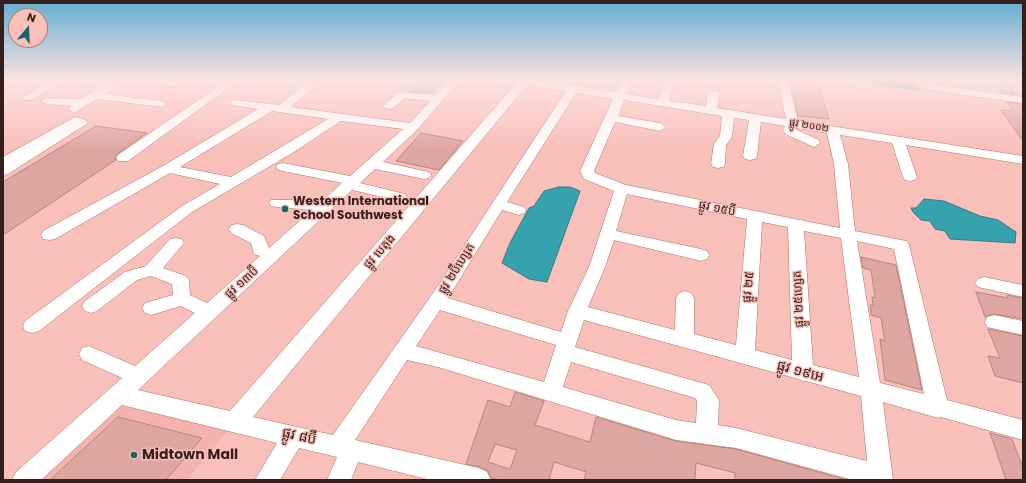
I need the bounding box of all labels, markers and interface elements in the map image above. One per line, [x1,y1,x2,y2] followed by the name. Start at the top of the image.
[8,8,48,48] north arrow
[25,9,38,27] text: N
[788,117,830,135] street label: ផ្លូវ ២០០២
[293,195,429,223] place label: Western International School Southwest
[697,198,737,220] street label: ផ្លូវ ១៥ប៊ី
[280,204,290,214] marker: Western International School Southwest
[361,232,399,272] street label: ផ្លូវ បេតុង
[436,241,478,297] street label: ផ្លូវ ២ប៊ីហ្សេត
[222,264,262,302] street label: ផ្លូវ ១៣ប៊ី
[790,270,808,328] street label: ផ្លូវ ២៥ហ្សេត
[740,271,758,303] street label: ផ្លូវ ២៥
[775,358,825,386] street label: ផ្លូវ ១៩អេ
[280,425,318,449] street label: ផ្លូវ ៨ប៊ី
[142,447,238,463] place label: Midtown Mall
[129,450,139,460] marker: Midtown Mall

